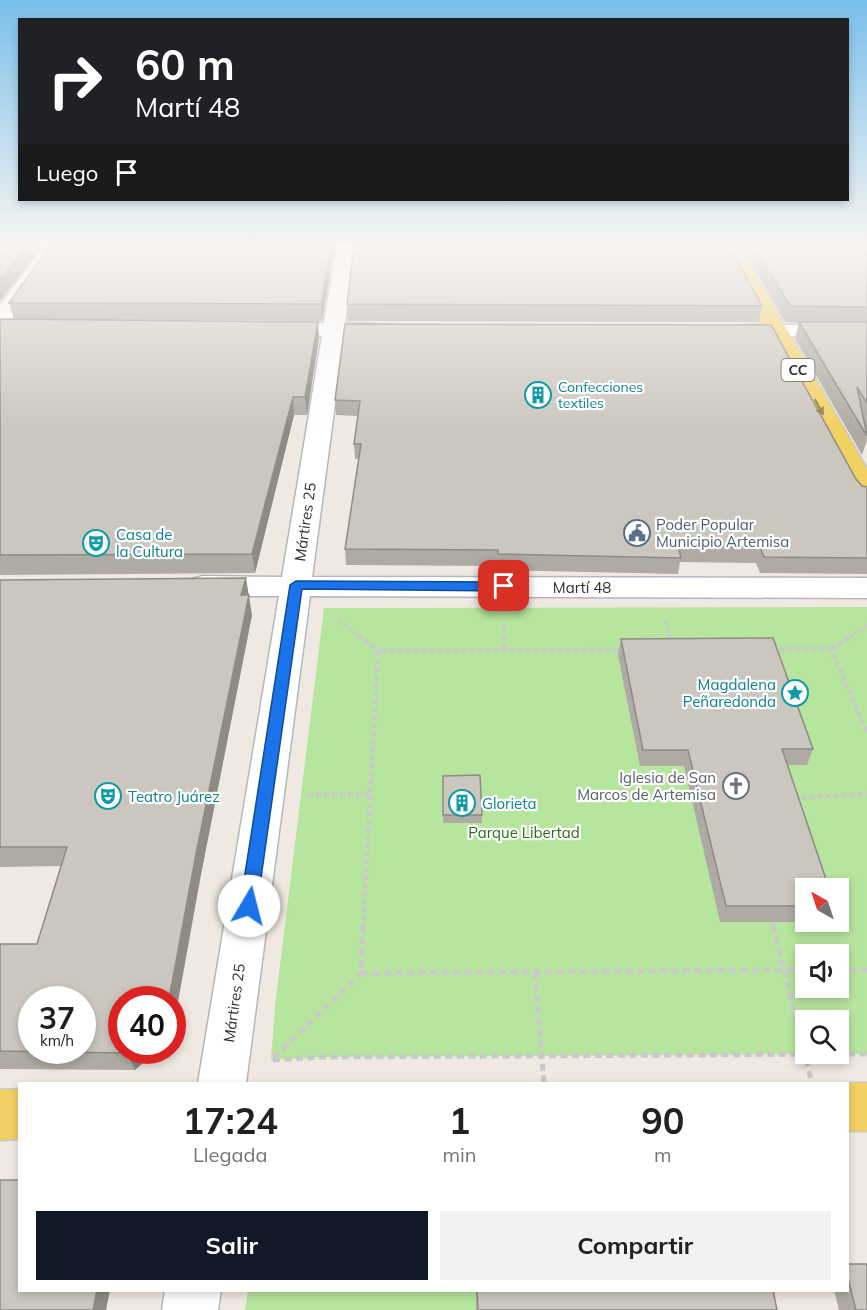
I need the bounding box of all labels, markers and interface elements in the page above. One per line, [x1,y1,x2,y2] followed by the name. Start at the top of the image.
[135,38,235,91] text: 60 m
[36,42,114,120] icon: right
[135,90,240,124] text: Martí 48
[110,156,143,189] icon: arrive
[36,159,98,187] text: Luego
[782,359,814,381] road number: CC
[558,378,643,412] place label: Confecciones textiles
[523,380,553,410] building icon: Confecciones textiles
[814,399,824,416] one-way arrow
[290,481,320,563] street label: Mártires 25
[656,515,789,551] place label: Poder Popular Municipio Artemisa
[622,518,652,548] public building icon: Poder Popular Municipio Artemisa
[116,525,183,561] place label: Casa de la Cultura
[81,528,111,558] theatre icon: Casa de la Cultura
[478,560,529,611] pin
[487,569,520,602] icon: arrive
[553,578,611,597] street label: Martí 48
[683,675,776,711] place label: Magdalena Peñaredonda
[780,678,810,708] place icon: Magdalena Peñaredonda
[577,768,716,804] place label: Iglesia de San Marcos de Artemisa
[721,771,751,801] church icon: Iglesia de San Marcos de Artemisa
[93,781,123,811] theatre icon: Teatro Juárez
[128,787,220,806] place label: Teatro Juárez
[447,788,477,818] building icon: Glorieta
[482,794,537,813] place label: Glorieta
[468,823,580,842] park label: Parque Libertad
[217,874,281,938] position arrow
[795,878,849,932] north arrow
[795,878,849,1064] map controls
[795,944,849,998] button: sound
[219,962,249,1044] street label: Mártires 25
[108,986,186,1064] speed limit sign: 40
[39,999,75,1037] text: 37
[795,1010,849,1064] button: search
[40,1031,74,1050] text: km/h
[183,1098,278,1143] text: 17:24
[449,1098,470,1143] text: 1
[641,1098,684,1143] text: 90
[193,1142,268,1167] text: Llegada
[443,1142,477,1167] text: min
[654,1142,672,1167] text: m
[36,1211,428,1280] button: Salir
[440,1211,831,1280] button: Compartir

